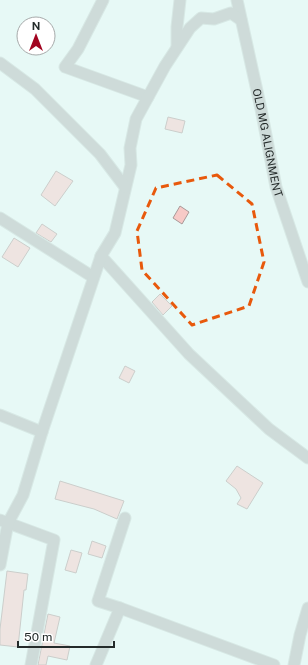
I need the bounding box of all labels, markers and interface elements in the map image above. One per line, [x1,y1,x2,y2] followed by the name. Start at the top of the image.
[16,16,56,56] north arrow
[32,20,40,32] text: N
[251,87,285,199] street label: OLD MG ALIGNMENT
[18,623,114,649] scale bar
[24,630,52,644] text: 50 m

